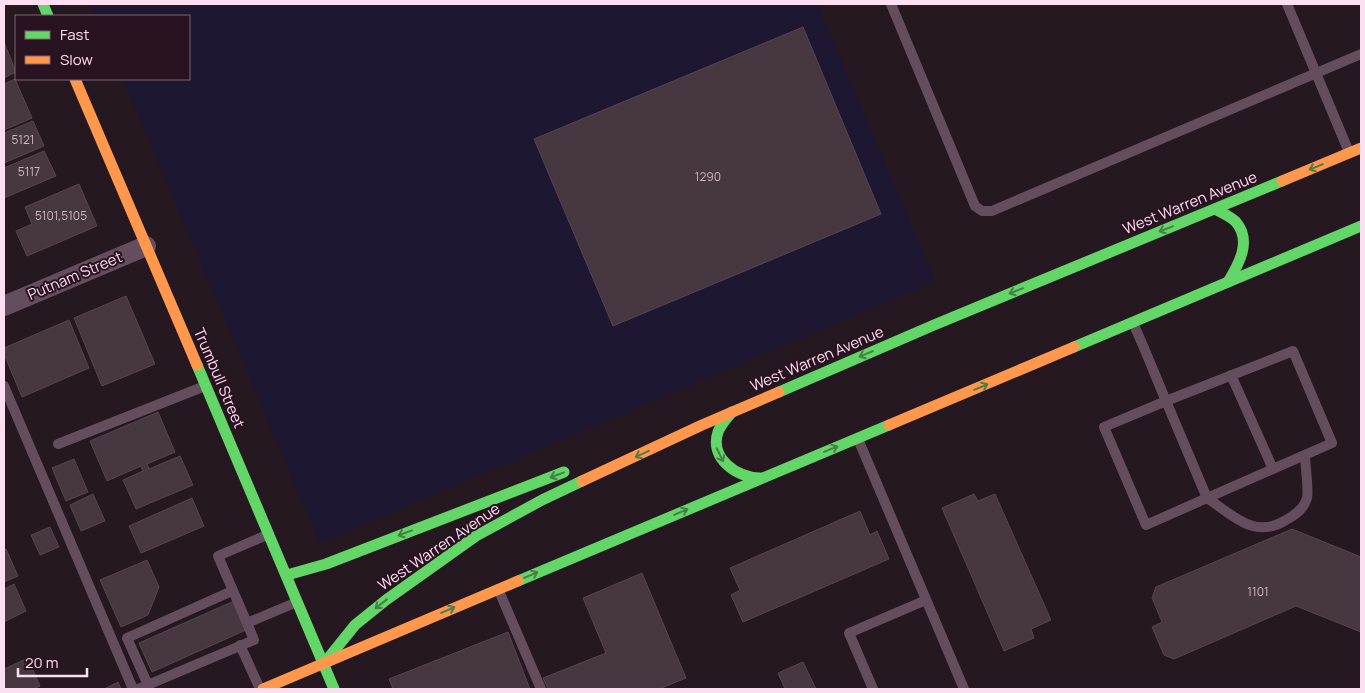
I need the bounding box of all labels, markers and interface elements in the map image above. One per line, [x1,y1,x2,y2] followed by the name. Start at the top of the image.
[15,15,190,80] legend
[60,24,89,45] text: Fast
[60,49,93,70] text: Slow
[11,131,35,148] house number: 5121
[18,163,40,180] house number: 5117
[1309,163,1324,172] one-way arrow
[1120,166,1260,239] street label: West Warren Avenue
[695,168,721,185] house number: 1290
[35,207,87,224] house number: 5101,5105
[1159,224,1174,234] one-way arrow
[24,246,125,305] street label: Putnam Street
[1009,287,1024,296] one-way arrow
[747,321,887,396] street label: West Warren Avenue
[189,324,250,431] street label: Trumbull Street
[859,350,874,360] one-way arrow
[973,381,988,391] one-way arrow
[823,444,838,454] one-way arrow
[715,447,725,462] one-way arrow
[635,449,650,459] one-way arrow
[550,470,565,480] one-way arrow
[374,498,504,595] street label: West Warren Avenue
[673,506,688,516] one-way arrow
[398,529,414,538] one-way arrow
[523,570,538,579] one-way arrow
[1247,583,1269,600] house number: 1101
[374,599,388,609] one-way arrow
[440,605,455,615] one-way arrow
[18,646,86,678] scale bar
[25,652,58,673] text: 20 m

